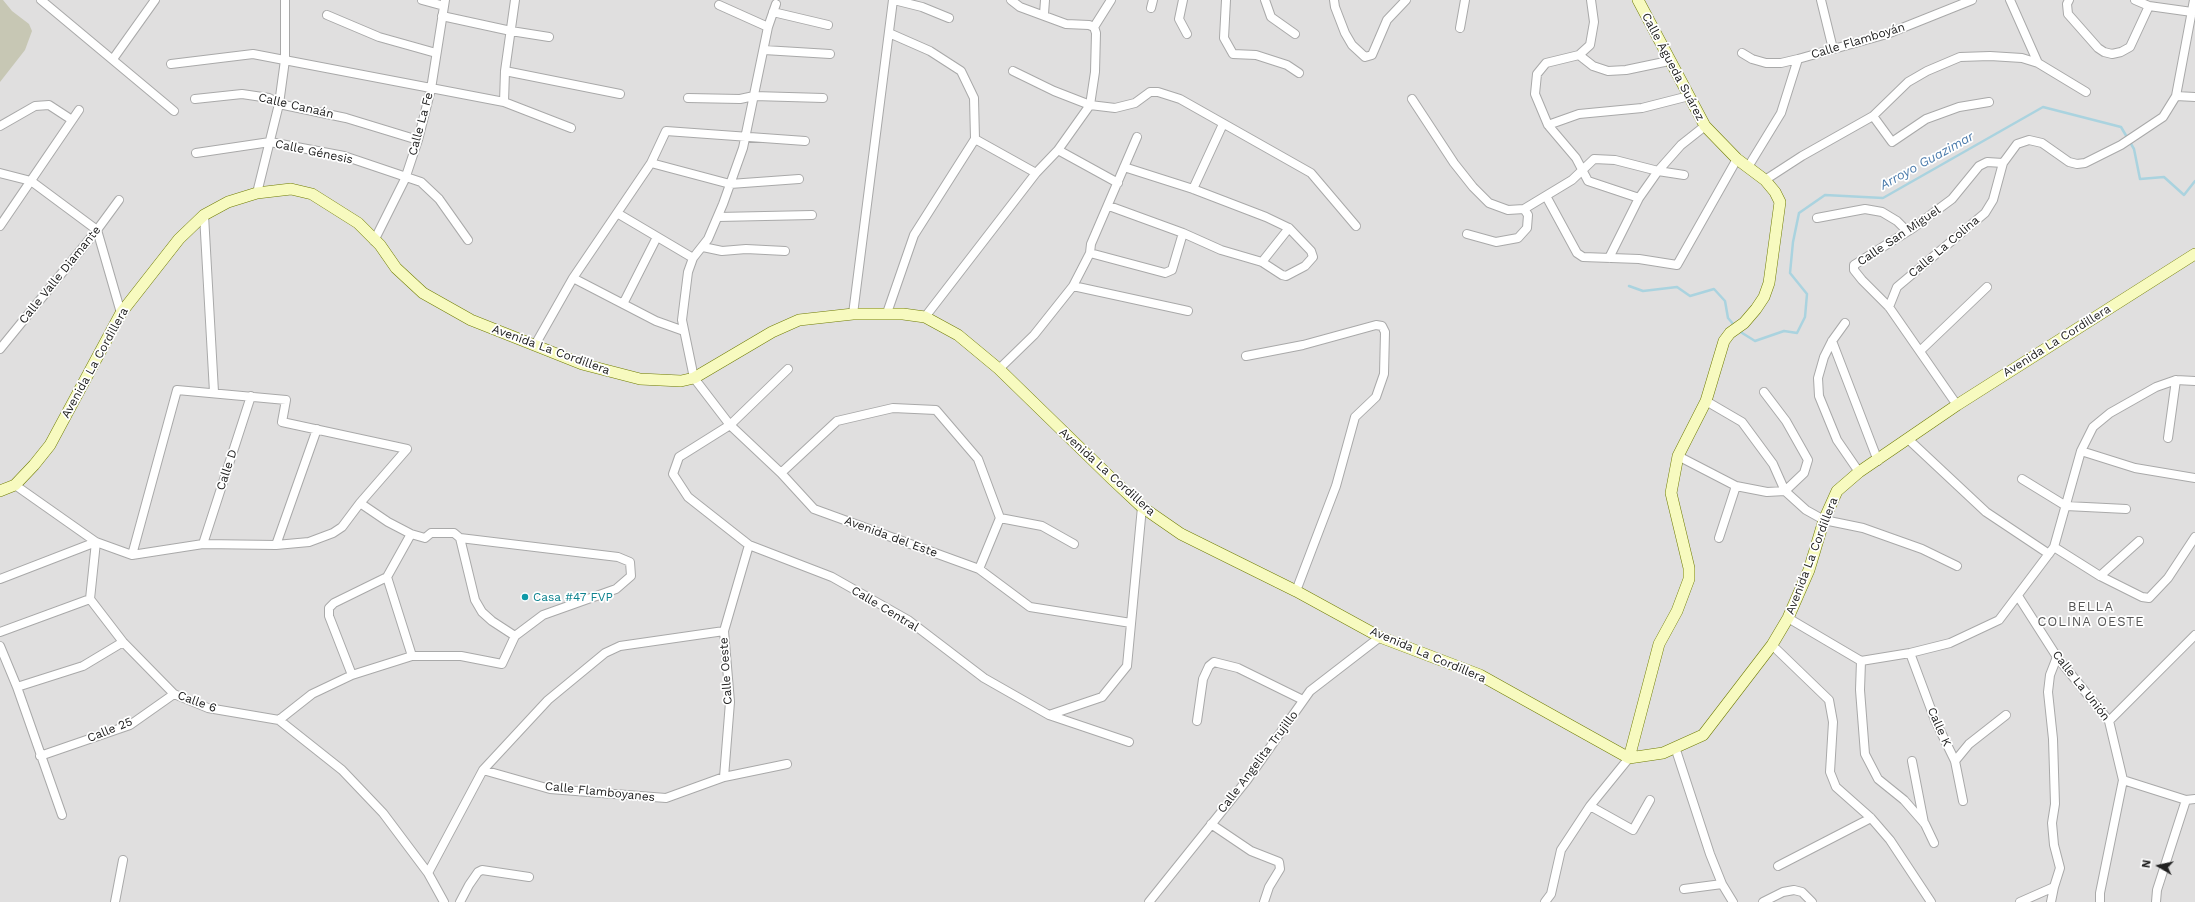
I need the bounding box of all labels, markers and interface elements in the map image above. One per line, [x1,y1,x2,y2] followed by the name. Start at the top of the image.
[1638,11,1708,123] street label: Calle Águeda Suárez
[1809,20,1907,62] street label: Calle Flamboyán
[257,90,335,122] street label: Calle Canaán
[406,91,436,157] street label: Calle La Fe
[1877,129,1977,193] water label: Arroyo Guazimar
[274,137,354,167] street label: Calle Génesis
[1855,203,1943,269] street label: Calle San Miguel
[1906,213,1982,281] street label: Calle La Colina
[16,223,104,327] street label: Calle Valle Diamante
[2000,302,2114,380] street label: Avenida La Cordillera
[59,305,131,421] street label: Avenida La Cordillera
[490,322,612,378] street label: Avenida La Cordillera
[1056,425,1158,519] street label: Avenida La Cordillera
[214,448,240,492] street label: Calle D
[1783,495,1841,617] street label: Avenida La Cordillera
[843,513,939,561] street label: Avenida del Este
[849,583,921,635] street label: Calle Central
[533,590,613,604] place label: Casa #47 FVP
[520,592,530,602] marker: Casa #47 FVP
[2038,599,2144,630] district label: BELLA COLINA OESTE
[1368,624,1488,686] street label: Avenida La Cordillera
[716,637,736,705] street label: Calle Oeste
[2049,648,2113,724] street label: Calle La Unión
[175,688,219,716] street label: Calle 6
[1924,705,1954,749] street label: Calle K
[1215,708,1301,816] street label: Calle Angelita Trujillo
[85,714,135,746] street label: Calle 25
[544,779,656,805] street label: Calle Flamboyanes
[2139,846,2179,886] north arrow
[2140,859,2154,869] text: N

